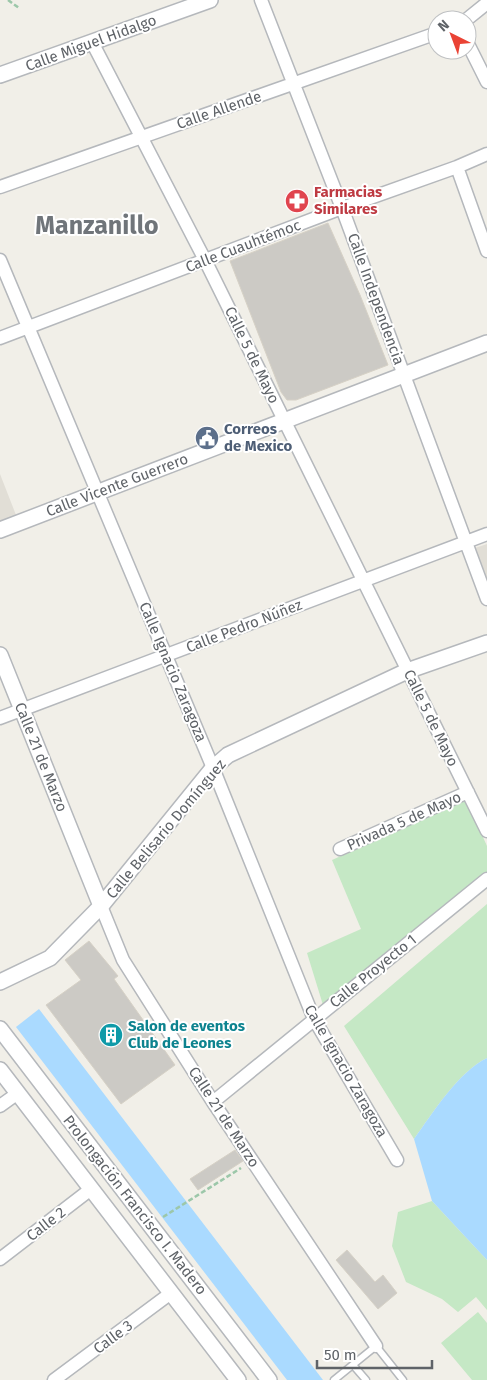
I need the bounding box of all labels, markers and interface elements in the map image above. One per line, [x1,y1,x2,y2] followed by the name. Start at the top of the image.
[427,10,477,60] north arrow
[23,11,159,75] street label: Calle Miguel Hidalgo
[434,16,453,35] text: N
[174,87,264,133] street label: Calle Allende
[314,183,382,218] place label: Farmacias Similares
[284,188,310,214] pharmacy icon: Farmacias Similares
[35,211,159,241] district label: Manzanillo
[183,216,303,276] street label: Calle Cuauhtémoc
[344,231,408,367] street label: Calle Independencia
[221,304,283,406] street label: Calle 5 de Mayo
[224,420,293,455] place label: Correos de Mexico
[194,425,220,451] public building icon: Correos de Mexico
[43,450,191,520] street label: Calle Vicente Guerrero
[183,595,305,656] street label: Calle Pedro Núñez
[135,599,211,745] street label: Calle Ignacio Zaragoza
[400,667,462,769] street label: Calle 5 de Mayo
[11,700,71,814] street label: Calle 21 de Marzo
[103,755,230,902] street label: Calle Belisario Domínguez
[344,788,464,854] street label: Privada 5 de Mayo
[326,930,420,1012] street label: Calle Proyecto 1
[301,1001,391,1141] street label: Calle Ignacio Zaragoza
[128,1017,245,1052] place label: Salon de eventos Club de Leones
[98,1022,124,1048] building icon: Salon de eventos Club de Leones
[185,1063,263,1171] street label: Calle 21 de Marzo
[59,1112,211,1298] street label: Prolongación Francisco I. Madero
[23,1203,69,1245] street label: Calle 2
[90,1316,136,1358] street label: Calle 3
[317,1338,432,1370] scale bar
[324,1346,357,1364] text: 50 m

